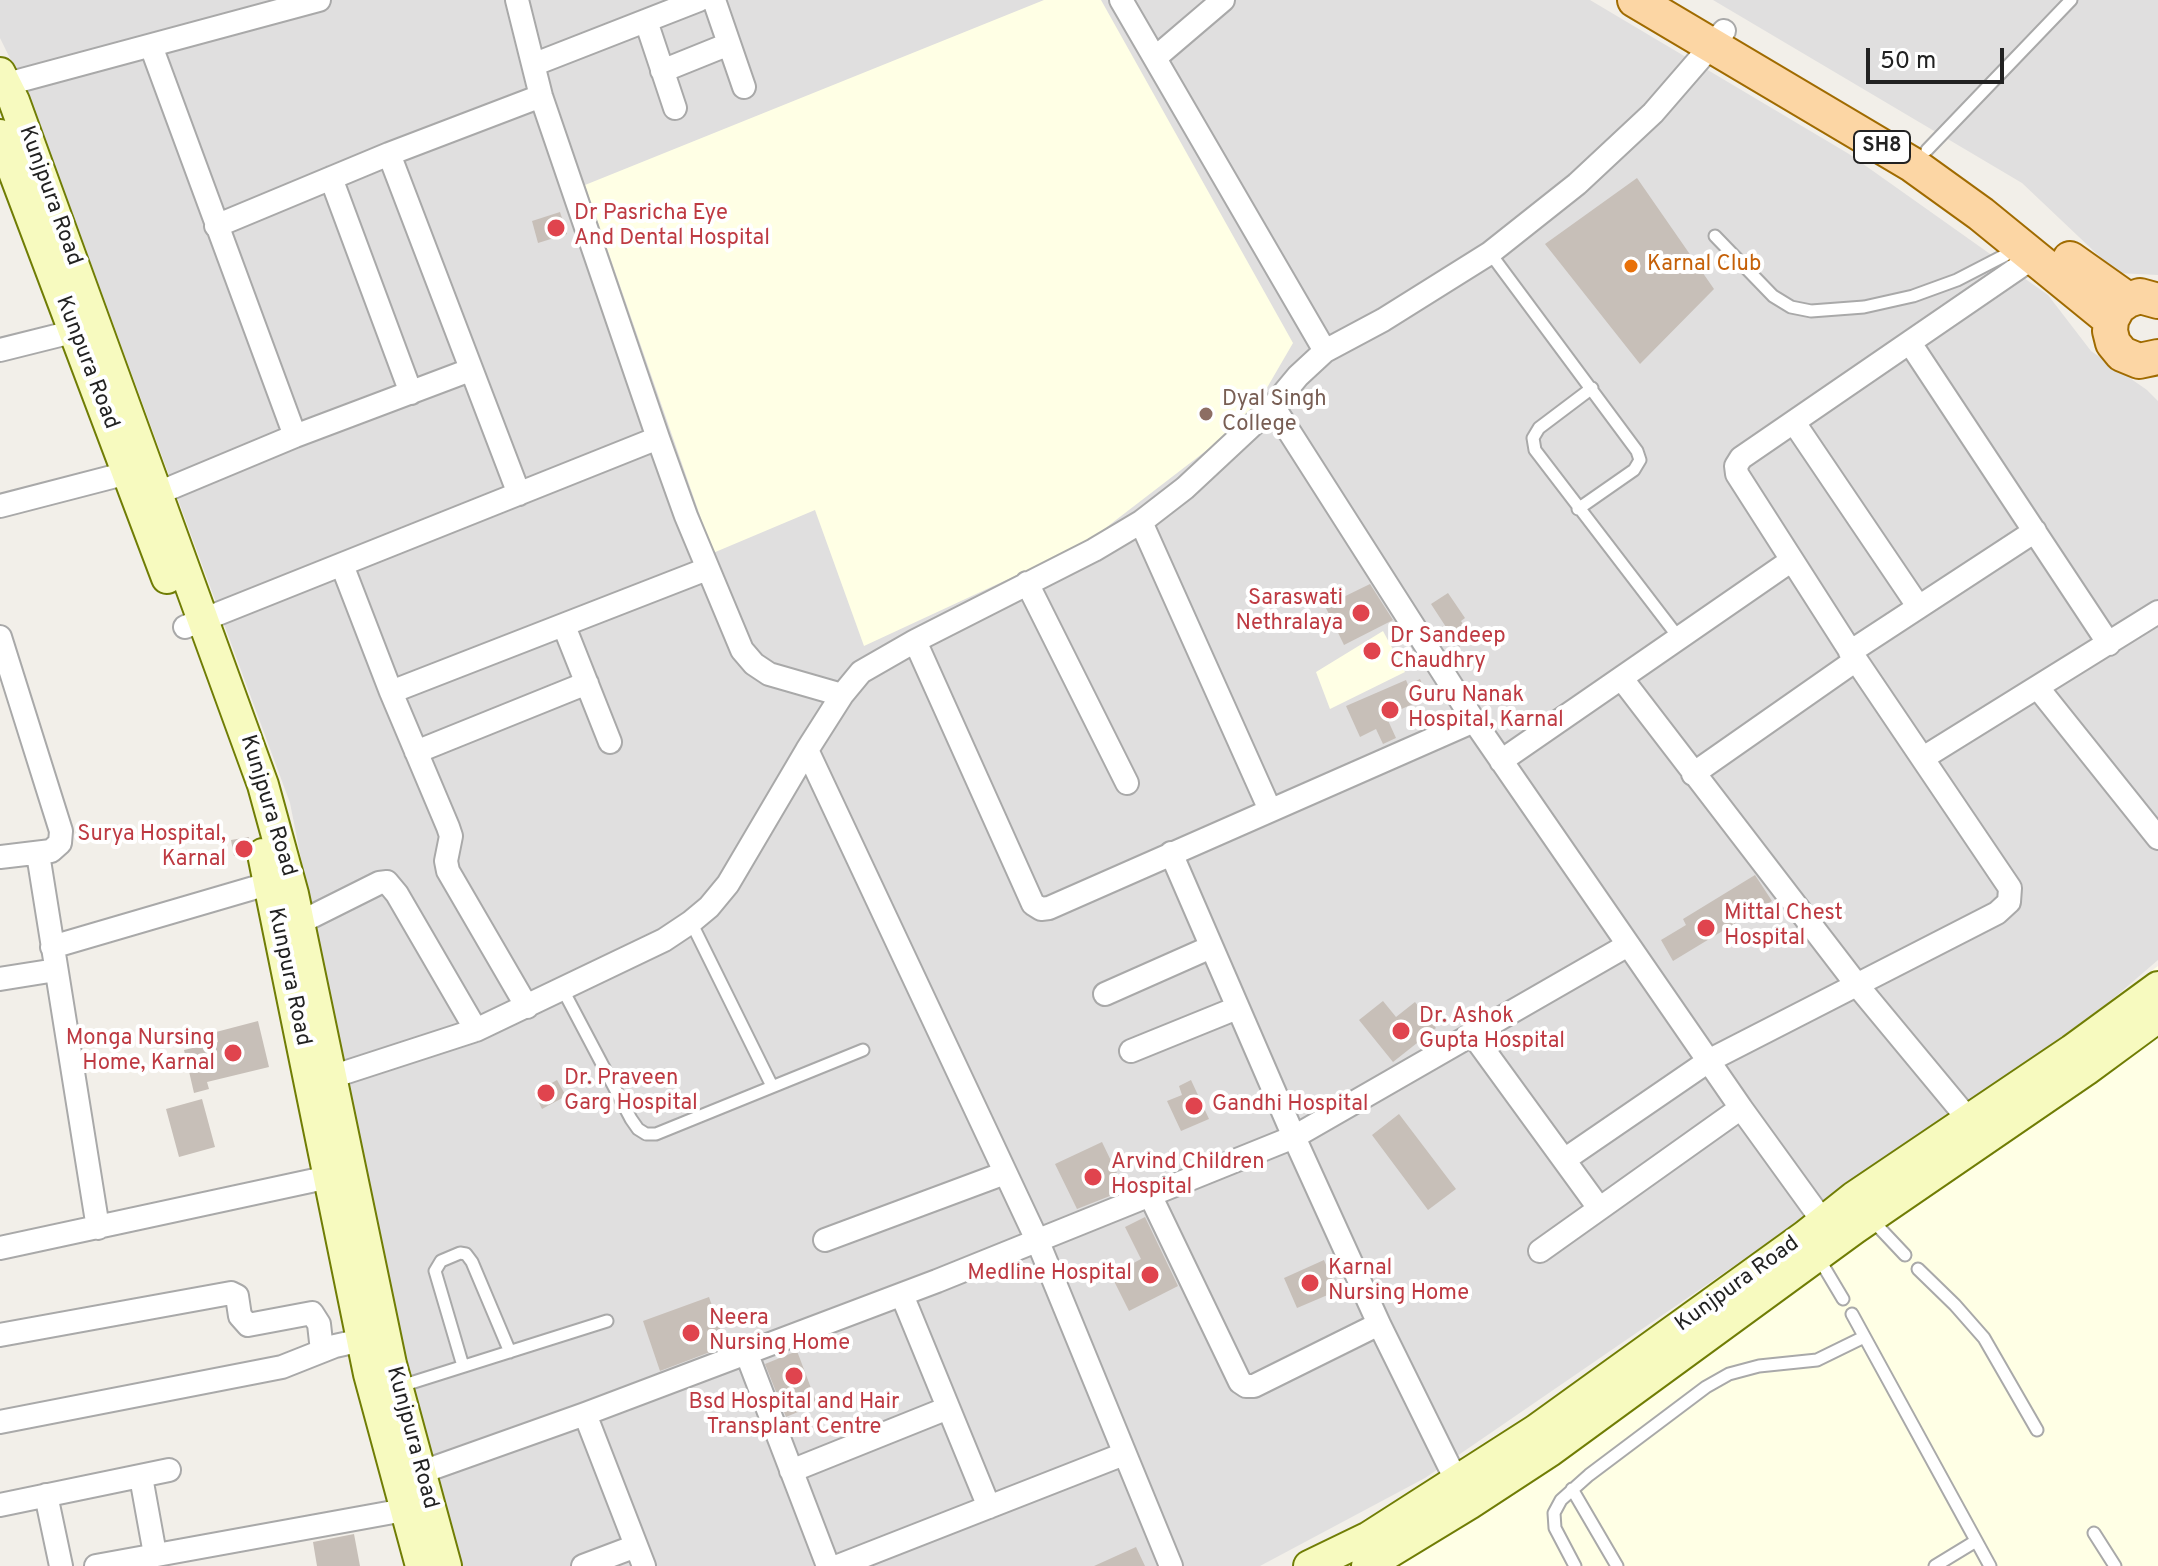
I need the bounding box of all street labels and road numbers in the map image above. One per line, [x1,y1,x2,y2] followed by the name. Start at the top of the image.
[12,123,86,269] street label: Kunjpura Road
[1854,131,1910,163] road number: SH8
[49,293,123,433] street label: Kunpura Road
[233,732,301,880] street label: Kunjpura Road
[260,906,316,1048] street label: Kunpura Road
[1671,1231,1805,1339] street label: Kunjpura Road
[379,1364,443,1512] street label: Kunjpura Road

